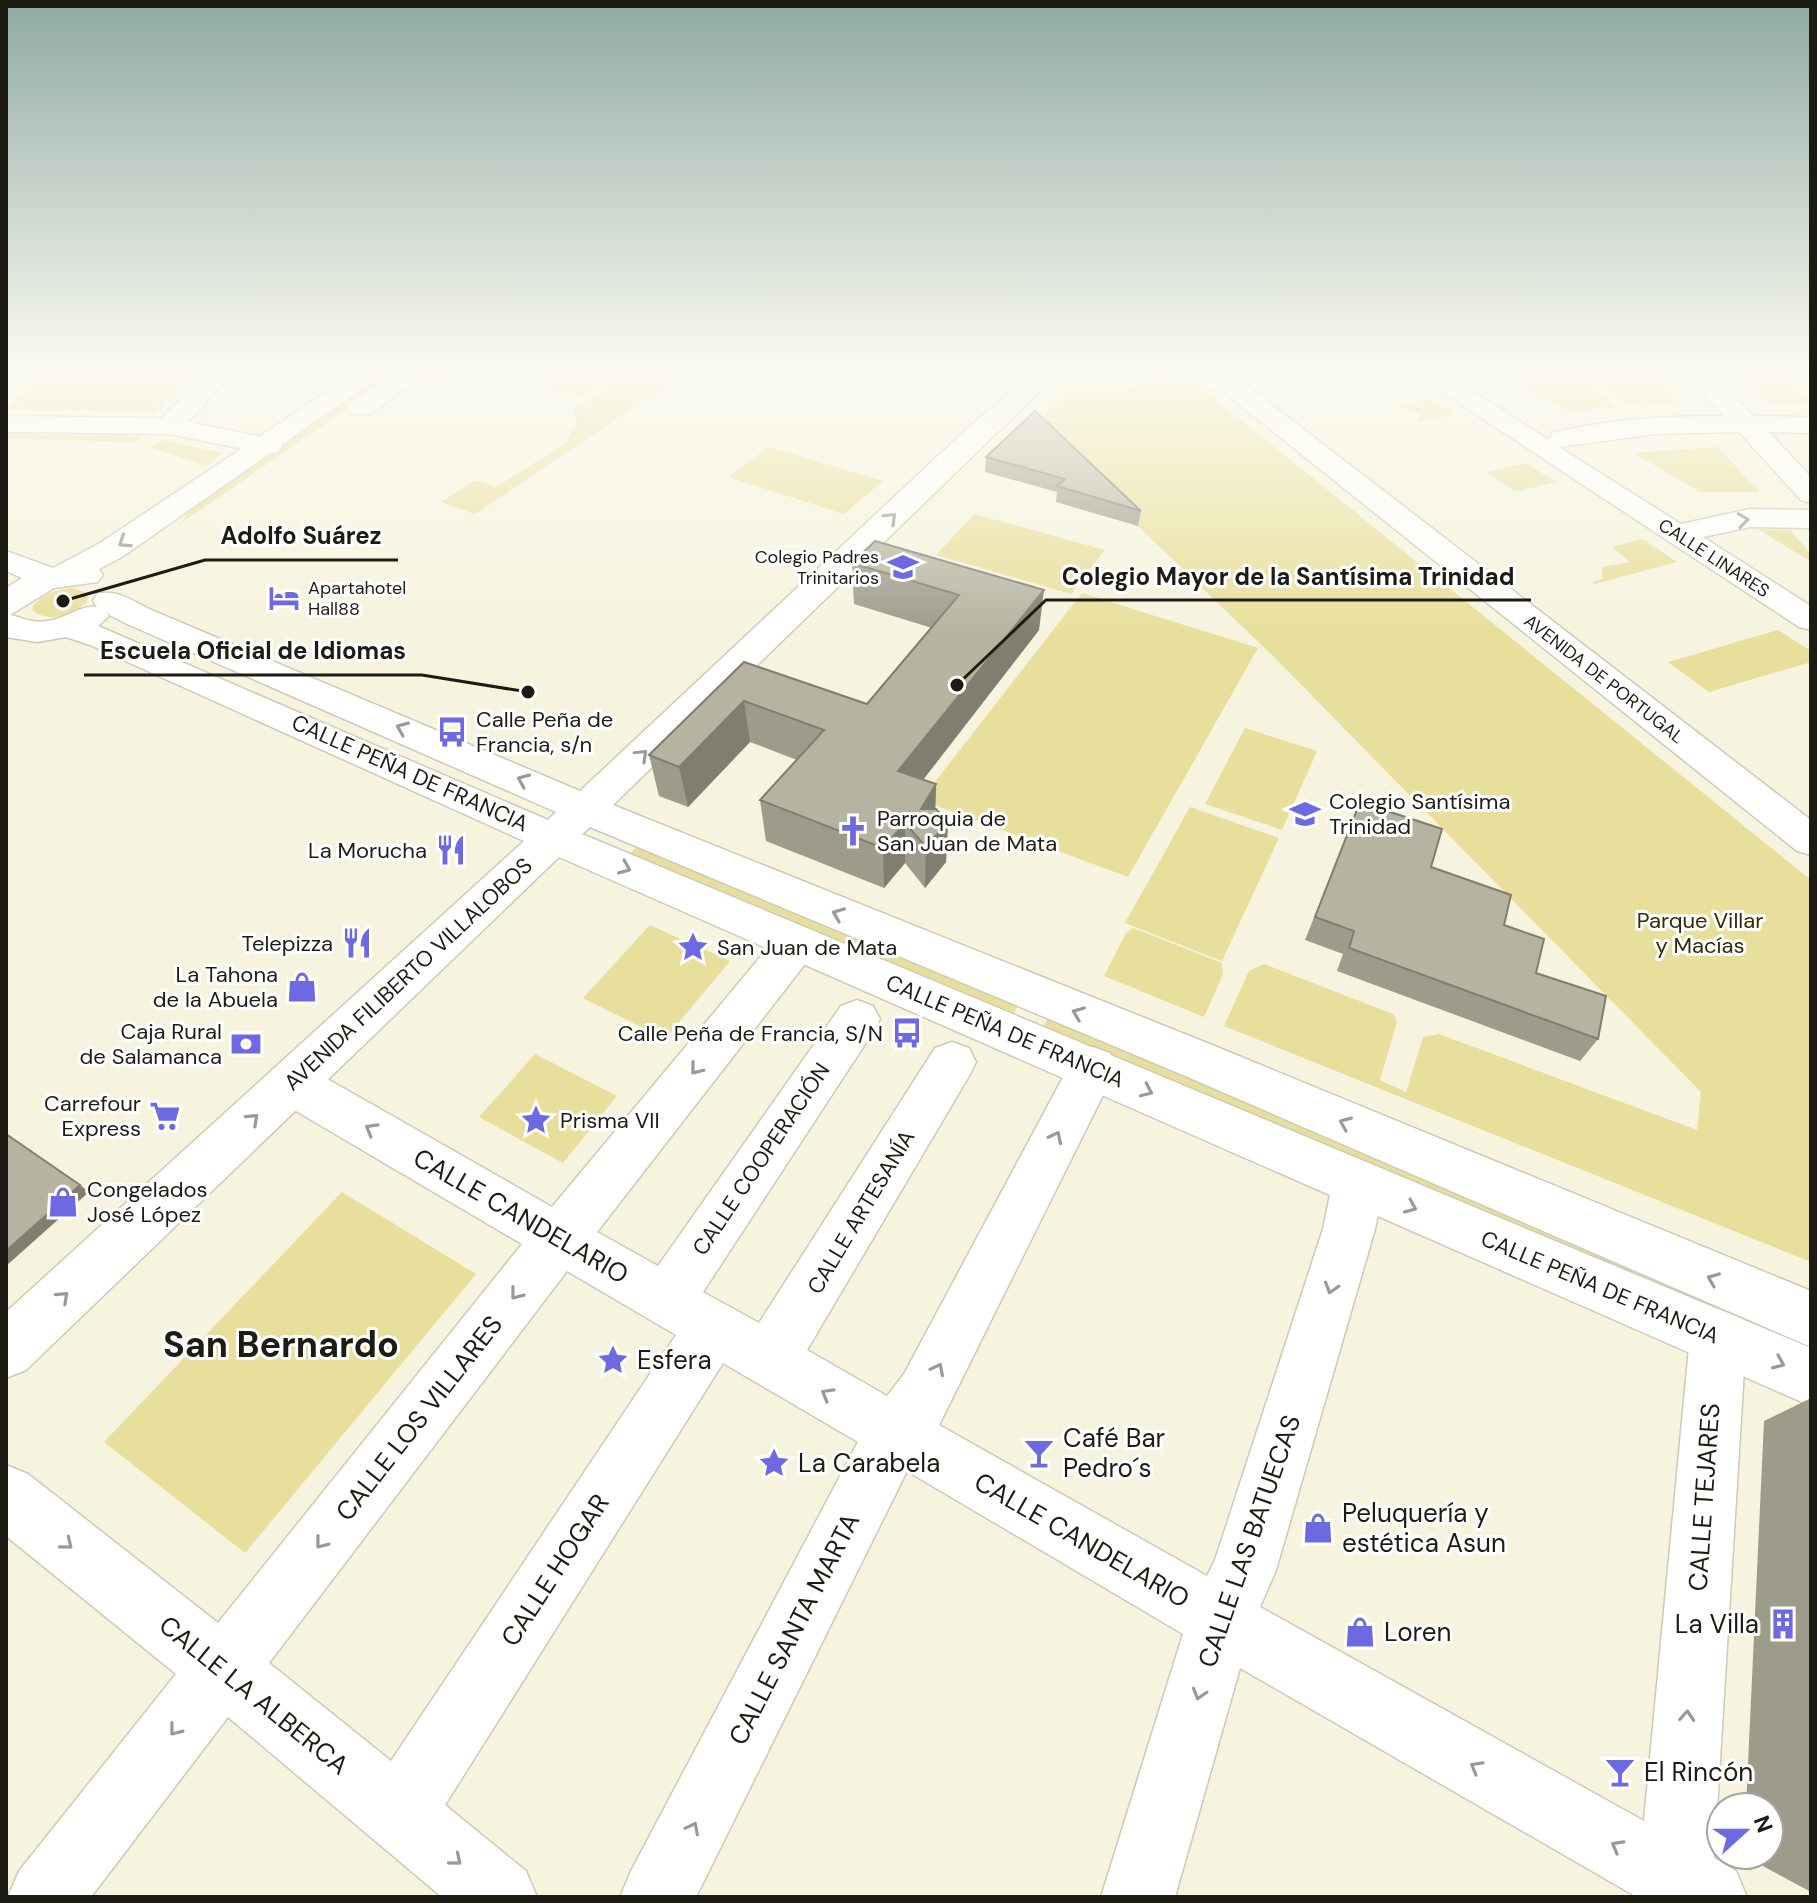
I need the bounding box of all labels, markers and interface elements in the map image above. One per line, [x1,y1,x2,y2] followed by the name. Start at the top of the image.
[205,512,398,560] callout: Adolfo Suárez
[882,512,896,527] one-way arrow
[1736,512,1750,529] one-way arrow
[1654,513,1774,603] street label: CALLE LINARES
[220,520,382,551] text: Adolfo Suárez
[119,532,133,547] one-way arrow
[755,545,879,590] place label: Colegio Padres Trinitarios
[886,550,920,584] school or university icon: Colegio Padres Trinitarios
[1046,552,1531,600] callout: Colegio Mayor de la Santísima Trinidad
[1062,561,1514,592] text: Colegio Mayor de la Santísima Trinidad
[308,576,406,621] place label: Apartahotel Hall88
[267,581,301,615] hotel icon: Apartahotel Hall88
[1519,609,1689,749] street label: AVENIDA DE PORTUGAL
[84,627,422,675] callout: Escuela Oficial de Idiomas
[100,635,406,666] text: Escuela Oficial de Idiomas
[476,705,613,759] place label: Calle Peña de Francia, s/n
[287,708,533,838] street label: CALLE PEÑA DE FRANCIA
[435,715,469,749] bus stop icon: Calle Peña de Francia, s/n
[396,722,410,738] one-way arrow
[633,749,647,764] one-way arrow
[517,774,531,790] one-way arrow
[1329,787,1510,841] place label: Colegio Santísima Trinidad
[1288,797,1322,831] school or university icon: Colegio Santísima Trinidad
[877,804,1057,858] place label: Parroquia de San Juan de Mata
[836,814,870,848] church icon: Parroquia de San Juan de Mata
[434,833,468,867] restaurant icon: La Morucha
[308,836,427,865] place label: La Morucha
[278,851,538,1097] street label: AVENIDA FILIBERTO VILLALOBOS
[617,859,631,875] one-way arrow
[1637,906,1763,960] park label: Parque Villar y Macías
[832,908,846,924] one-way arrow
[340,926,374,960] restaurant icon: Telepizza
[242,929,333,958] place label: Telepizza
[676,930,710,964] place icon: San Juan de Mata
[717,933,897,962] place label: San Juan de Mata
[153,960,278,1014] place label: La Tahona de la Abuela
[882,968,1128,1094] street label: CALLE PEÑA DE FRANCIA
[285,970,319,1004] shop icon: La Tahona de la Abuela
[1072,1006,1086,1023] one-way arrow
[890,1016,924,1050] bus stop icon: Calle Peña de Francia, S/N
[80,1017,222,1071] place label: Caja Rural de Salamanca
[618,1019,883,1048] place label: Calle Peña de Francia, S/N
[229,1027,263,1061] bank icon: Caja Rural de Salamanca
[686,1057,836,1261] street label: CALLE COOPERACIÓN
[691,1060,706,1074] one-way arrow
[1139,1082,1154,1098] one-way arrow
[44,1089,141,1143] place label: Carrefour Express
[148,1099,182,1133] supermarket icon: Carrefour Express
[519,1103,553,1137] place icon: Prisma VII
[560,1106,660,1135] place label: Prisma VII
[243,1114,258,1128] one-way arrow
[1338,1116,1353,1132] one-way arrow
[365,1123,380,1139] one-way arrow
[801,1125,921,1299] street label: CALLE ARTESANÍA
[1047,1131,1062,1146] one-way arrow
[407,1141,635,1291] street label: CALLE CANDELARIO
[87,1175,208,1229] place label: Congelados José López
[46,1185,80,1219] shop icon: Congelados José López
[1403,1198,1417,1214] one-way arrow
[1477,1224,1723,1350] street label: CALLE PEÑA DE FRANCIA
[1707,1272,1721,1288] one-way arrow
[1324,1280,1340,1294] one-way arrow
[511,1285,525,1300] one-way arrow
[54,1291,68,1306] one-way arrow
[328,1308,510,1528] street label: CALLE LOS VILLARES
[163,1321,399,1368] district label: San Bernardo
[596,1343,630,1377] place icon: Esfera
[637,1343,712,1377] place label: Esfera
[1771,1354,1786,1370] one-way arrow
[928,1362,944,1377] one-way arrow
[821,1388,836,1404] one-way arrow
[1680,1402,1728,1592] street label: CALLE TEJARES
[1190,1410,1308,1672] street label: CALLE LAS BATUECAS
[1063,1421,1165,1485] place label: Café Bar Pedro´s
[1022,1436,1056,1470] bar icon: Café Bar Pedro´s
[757,1446,791,1480] place icon: La Carabela
[798,1446,940,1480] place label: La Carabela
[968,1465,1196,1615] street label: CALLE CANDELARIO
[493,1487,617,1653] street label: CALLE HOGAR
[1342,1496,1506,1560] place label: Peluquería y estética Asun
[721,1507,867,1751] street label: CALLE SANTA MARTA
[1301,1511,1335,1545] shop icon: Peluquería y estética Asun
[316,1534,331,1548] one-way arrow
[58,1535,73,1549] one-way arrow
[1675,1607,1759,1641] place label: La Villa
[1766,1607,1800,1641] building icon: La Villa
[152,1608,356,1782] street label: CALLE LA ALBERCA
[1343,1615,1377,1649] shop icon: Loren
[1384,1615,1451,1649] place label: Loren
[1192,1686,1208,1700] one-way arrow
[1679,1709,1696,1722] one-way arrow
[170,1721,184,1736] one-way arrow
[1603,1755,1637,1789] bar icon: El Rincón
[1644,1755,1753,1789] place label: El Rincón
[1470,1761,1485,1777] one-way arrow
[1705,1791,1785,1871] north arrow
[1747,1811,1780,1837] text: N
[683,1821,698,1836] one-way arrow
[1611,1840,1625,1855] one-way arrow
[446,1850,461,1865] one-way arrow

